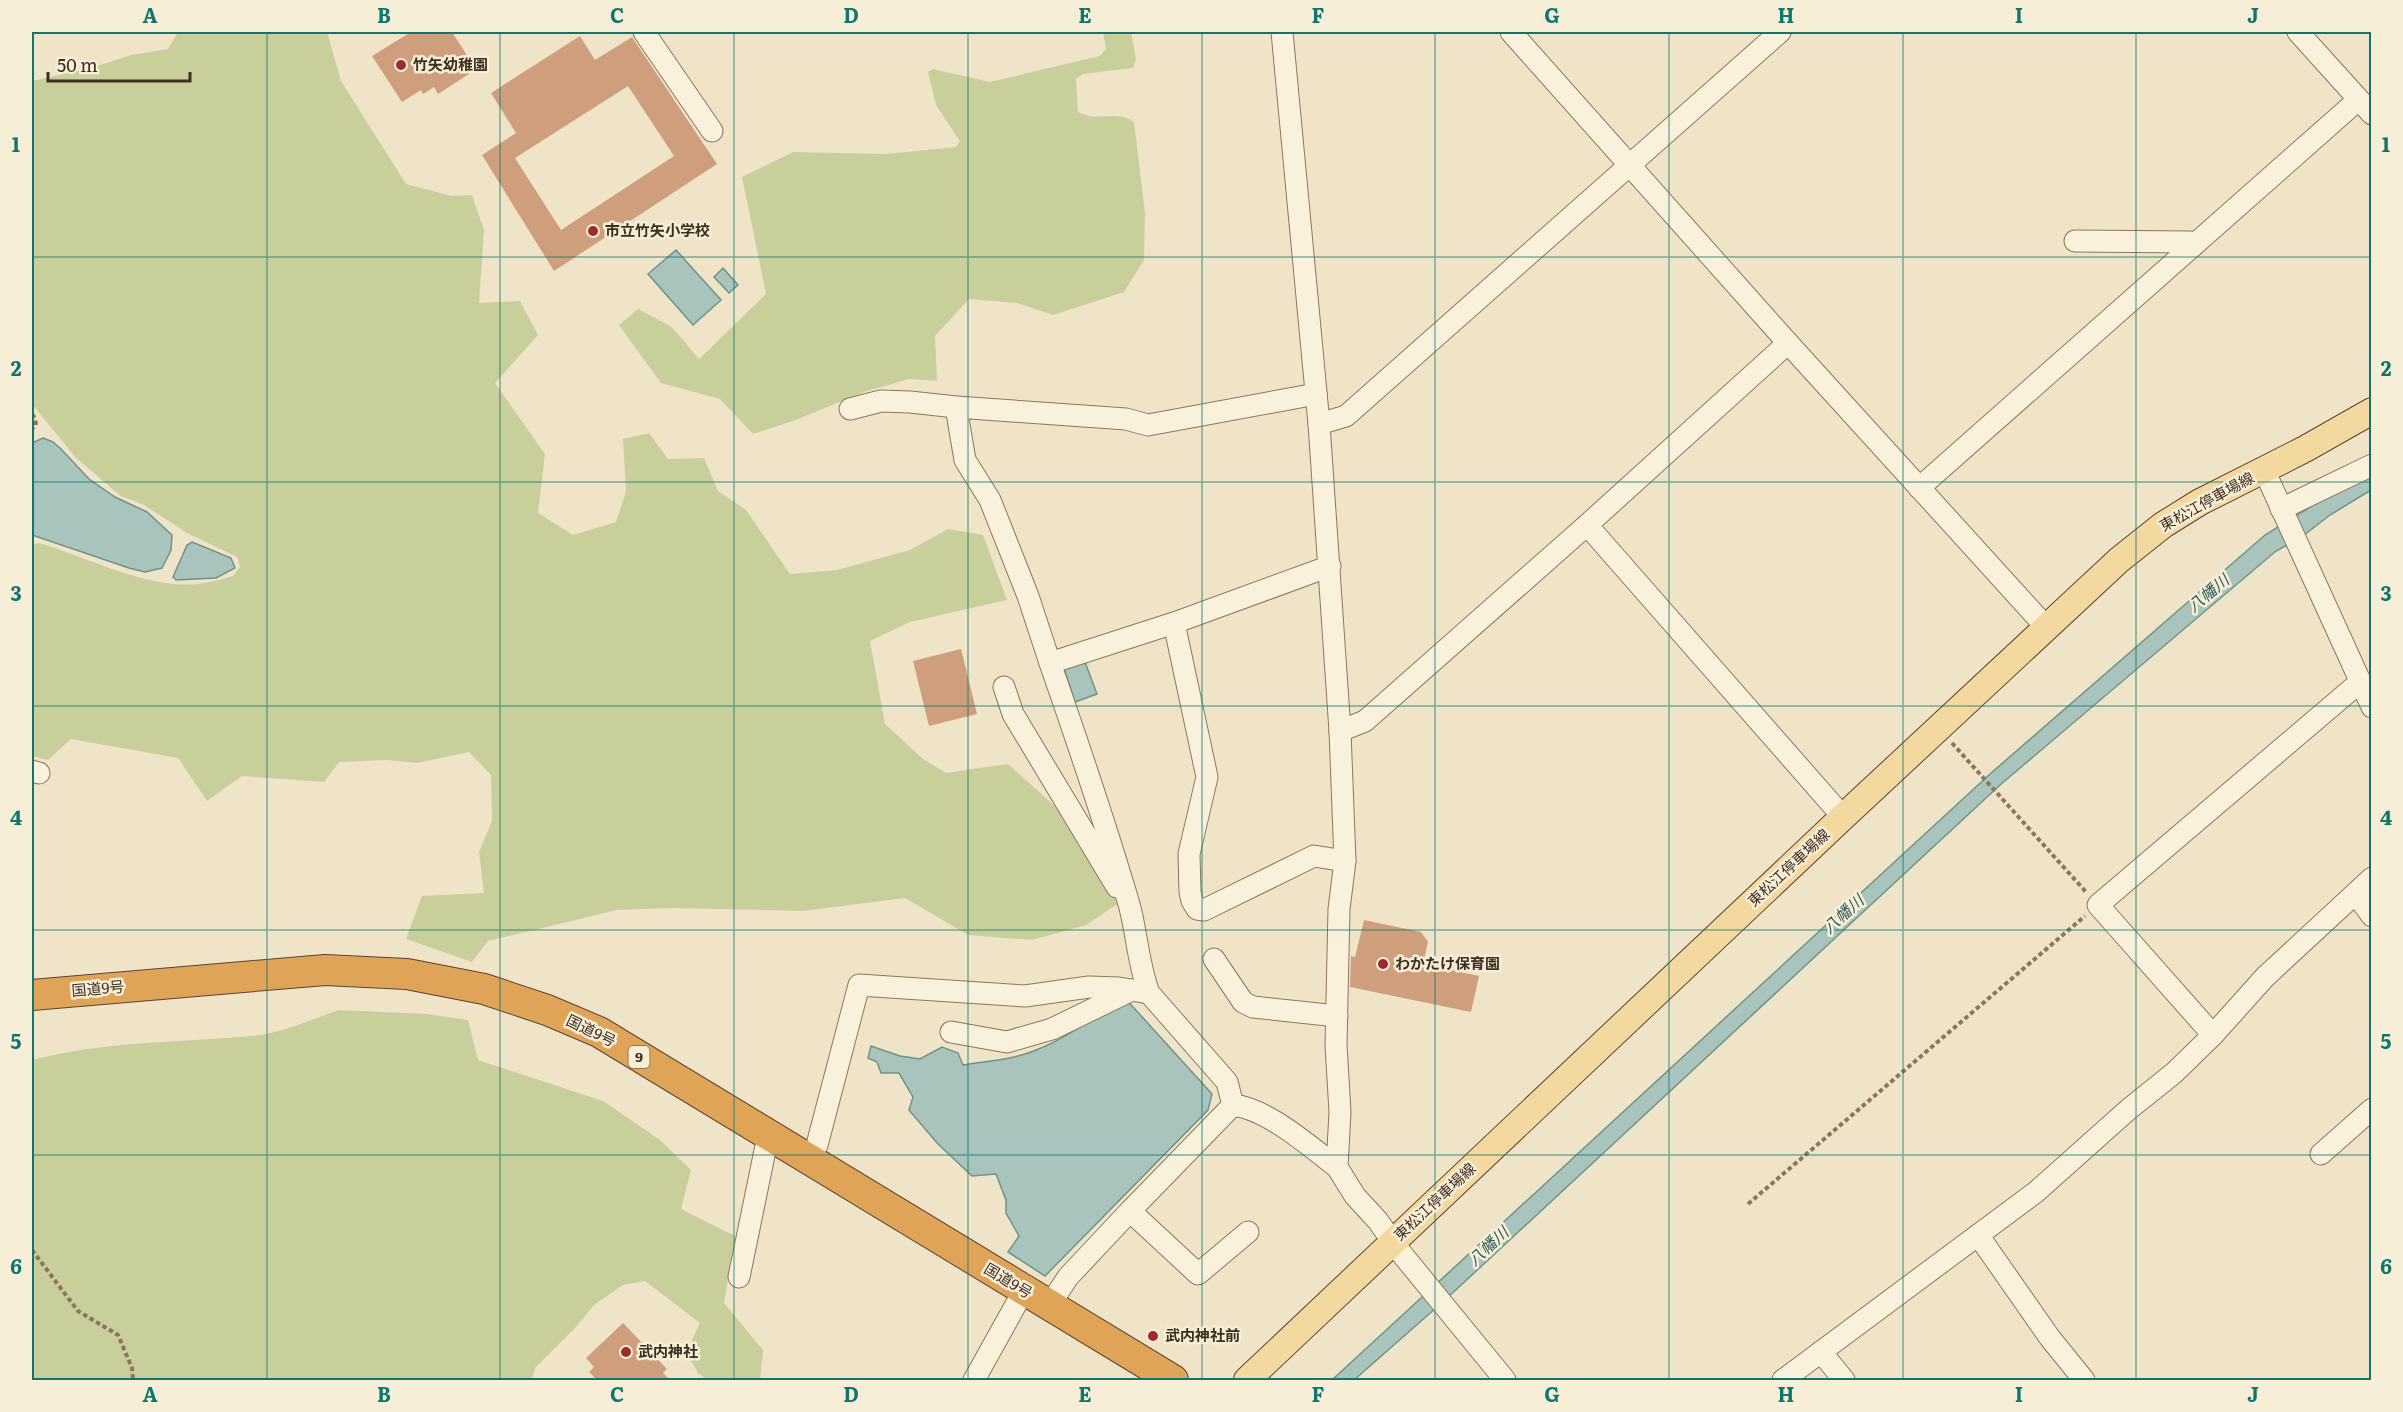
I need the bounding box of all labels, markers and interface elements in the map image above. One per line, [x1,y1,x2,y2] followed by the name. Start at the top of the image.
[142,0,158,29] text: A
[377,0,391,29] text: B
[610,0,624,29] text: C
[843,0,859,29] text: D
[1078,0,1092,29] text: E
[1312,0,1325,29] text: F
[1544,0,1560,29] text: G
[1778,0,1794,29] text: H
[2015,0,2023,29] text: I
[2247,0,2259,29] text: J
[48,45,190,83] scale bar
[57,51,98,78] text: 50 m
[413,52,488,75] place label: 竹矢幼稚園
[394,58,408,72] marker: 竹矢幼稚園
[12,128,20,158] text: 1
[2382,128,2390,158] text: 1
[605,218,710,241] place label: 市立竹矢小学校
[586,224,600,238] marker: 市立竹矢小学校
[11,352,22,382] text: 2
[2381,352,2392,382] text: 2
[2155,465,2258,536] street label: 東松江停車場線
[2181,566,2235,617] water label: 八幡川
[10,577,22,607] text: 3
[2380,577,2392,607] text: 3
[10,801,22,831] text: 4
[2380,801,2392,831] text: 4
[1742,823,1834,911] street label: 東松江停車場線
[1816,887,1870,938] water label: 八幡川
[1395,951,1500,974] place label: わかたけ保育園
[1376,957,1390,971] marker: わかたけ保育園
[71,974,125,1001] street label: 国道9号
[563,1008,620,1052] street label: 国道9号
[11,1025,22,1055] text: 5
[2381,1025,2392,1055] text: 5
[628,1046,650,1068] road number: 9
[1388,1157,1480,1245] street label: 東松江停車場線
[1462,1219,1515,1270] water label: 八幡川
[10,1250,22,1280] text: 6
[2380,1250,2392,1280] text: 6
[980,1256,1037,1303] street label: 国道9号
[1165,1323,1240,1346] place label: 武内神社前
[1146,1329,1160,1343] marker: 武内神社前
[638,1339,698,1362] place label: 武内神社
[619,1345,633,1359] marker: 武内神社
[142,1378,158,1408] text: A
[377,1378,391,1408] text: B
[610,1378,624,1408] text: C
[843,1378,859,1408] text: D
[1078,1378,1092,1408] text: E
[1312,1378,1325,1408] text: F
[1544,1378,1560,1408] text: G
[1778,1378,1794,1408] text: H
[2015,1378,2023,1408] text: I
[2247,1378,2259,1408] text: J

